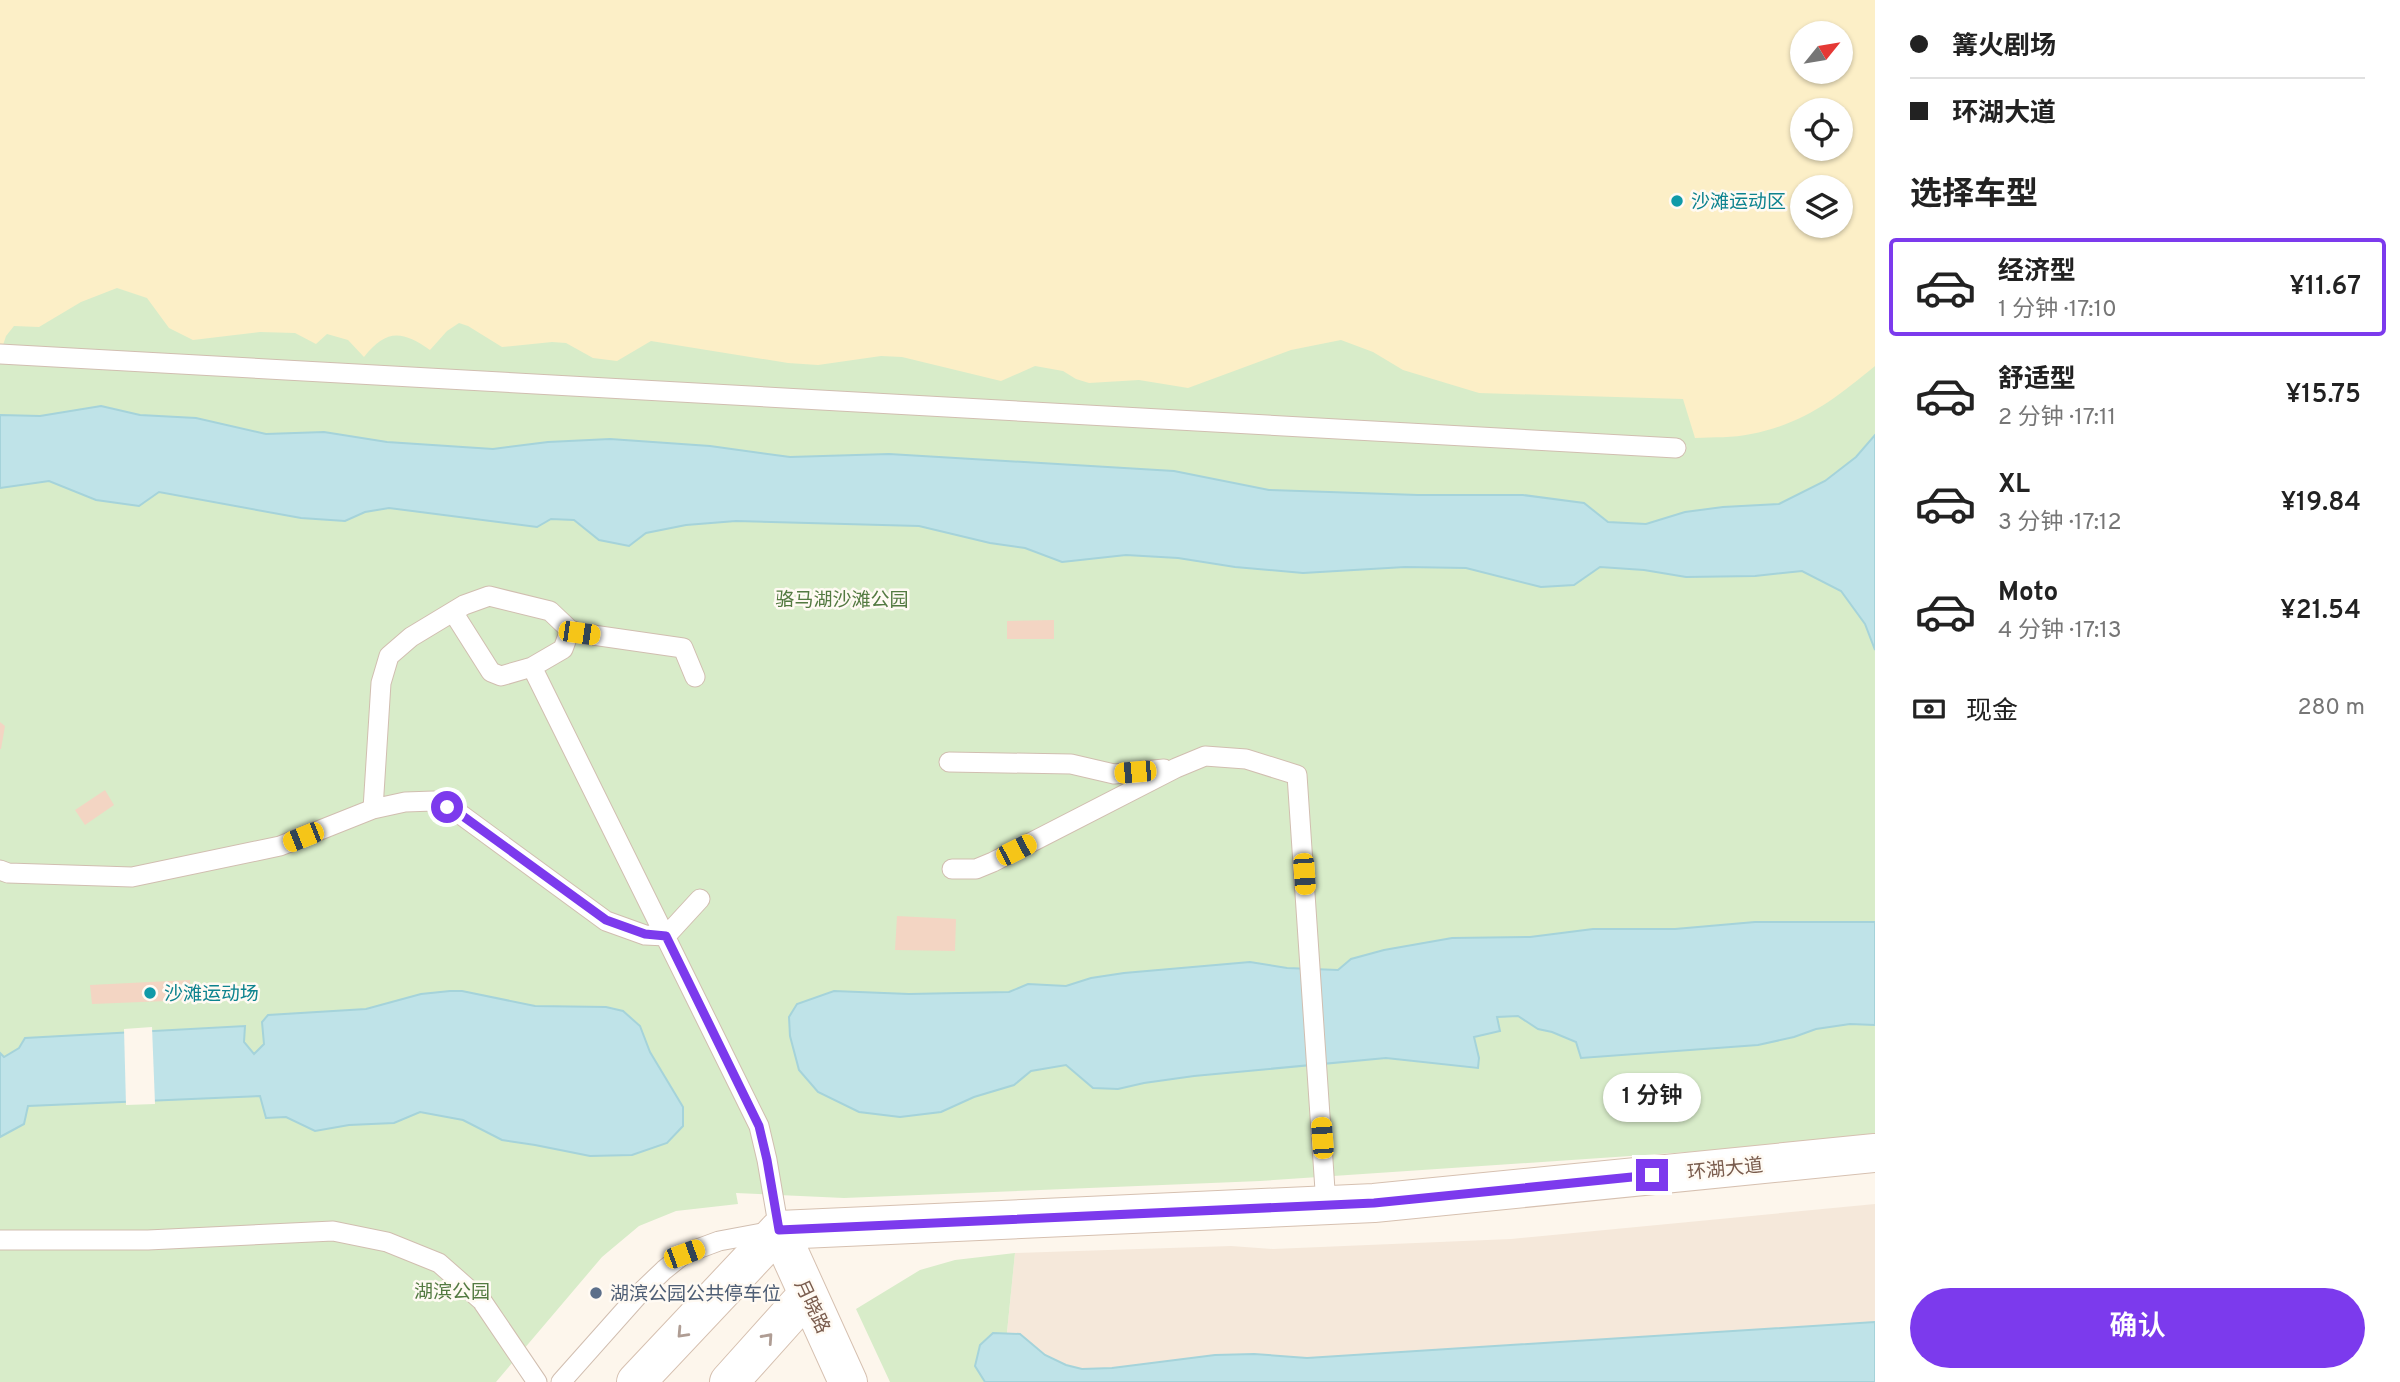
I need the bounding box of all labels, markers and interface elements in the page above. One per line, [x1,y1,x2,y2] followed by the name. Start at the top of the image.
[1790,21,1853,84] north arrow
[1790,21,1853,238] map controls
[1952,31,2056,64] text: 篝火剧场
[1790,98,1853,161] button: locate
[1952,98,2056,131] text: 环湖大道
[1790,175,1853,238] button: layers
[1910,176,2038,216] text: 选择车型
[1691,191,1786,215] place label: 沙滩运动区
[1669,193,1685,209] marker: 沙滩运动区
[1914,256,1977,319] icon: car
[1998,256,2076,289] text: 经济型
[2290,271,2361,304] text: ¥11.67
[1998,296,2117,325] text: 1 分钟 · 17:10
[1914,364,1977,427] icon: car
[1998,364,2076,397] text: 舒适型
[2286,379,2361,412] text: ¥15.75
[1998,404,2116,433] text: 2 分钟 · 17:11
[1998,469,2030,502] text: XL
[1914,472,1977,535] icon: car
[2281,487,2361,520] text: ¥19.84
[1998,509,2121,538] text: 3 分钟 · 17:12
[1998,577,2058,610] text: Moto
[1914,580,1977,643] icon: car
[775,589,909,613] park label: 骆马湖沙滩公园
[2280,595,2361,628] text: ¥21.54
[1998,617,2122,646] text: 4 分钟 · 17:13
[557,620,602,646] car
[1910,690,1948,728] icon: cash
[2297,694,2365,723] text: 280 m
[1966,696,2018,729] text: 现金
[1114,760,1157,784] car
[431,791,463,823] route start
[280,819,327,855] car
[993,831,1040,869] car
[1293,852,1316,896] car
[164,983,259,1007] place label: 沙滩运动场
[142,985,158,1001] marker: 沙滩运动场
[1603,1074,1701,1122] callout: 1 分钟
[1622,1083,1682,1112] text: 1 分钟
[1311,1116,1334,1160] car
[1686,1154,1764,1186] street label: 环湖大道
[1636,1159,1668,1191] route end
[661,1237,708,1271] car
[788,1276,834,1338] street label: 月晓路
[414,1281,490,1305] park label: 湖滨公园
[610,1283,781,1307] place label: 湖滨公园公共停车位
[588,1285,604,1301] marker: 湖滨公园公共停车位
[1910,1288,2365,1368] button: 确认
[677,1325,690,1338] one-way arrow
[760,1333,772,1346] one-way arrow

